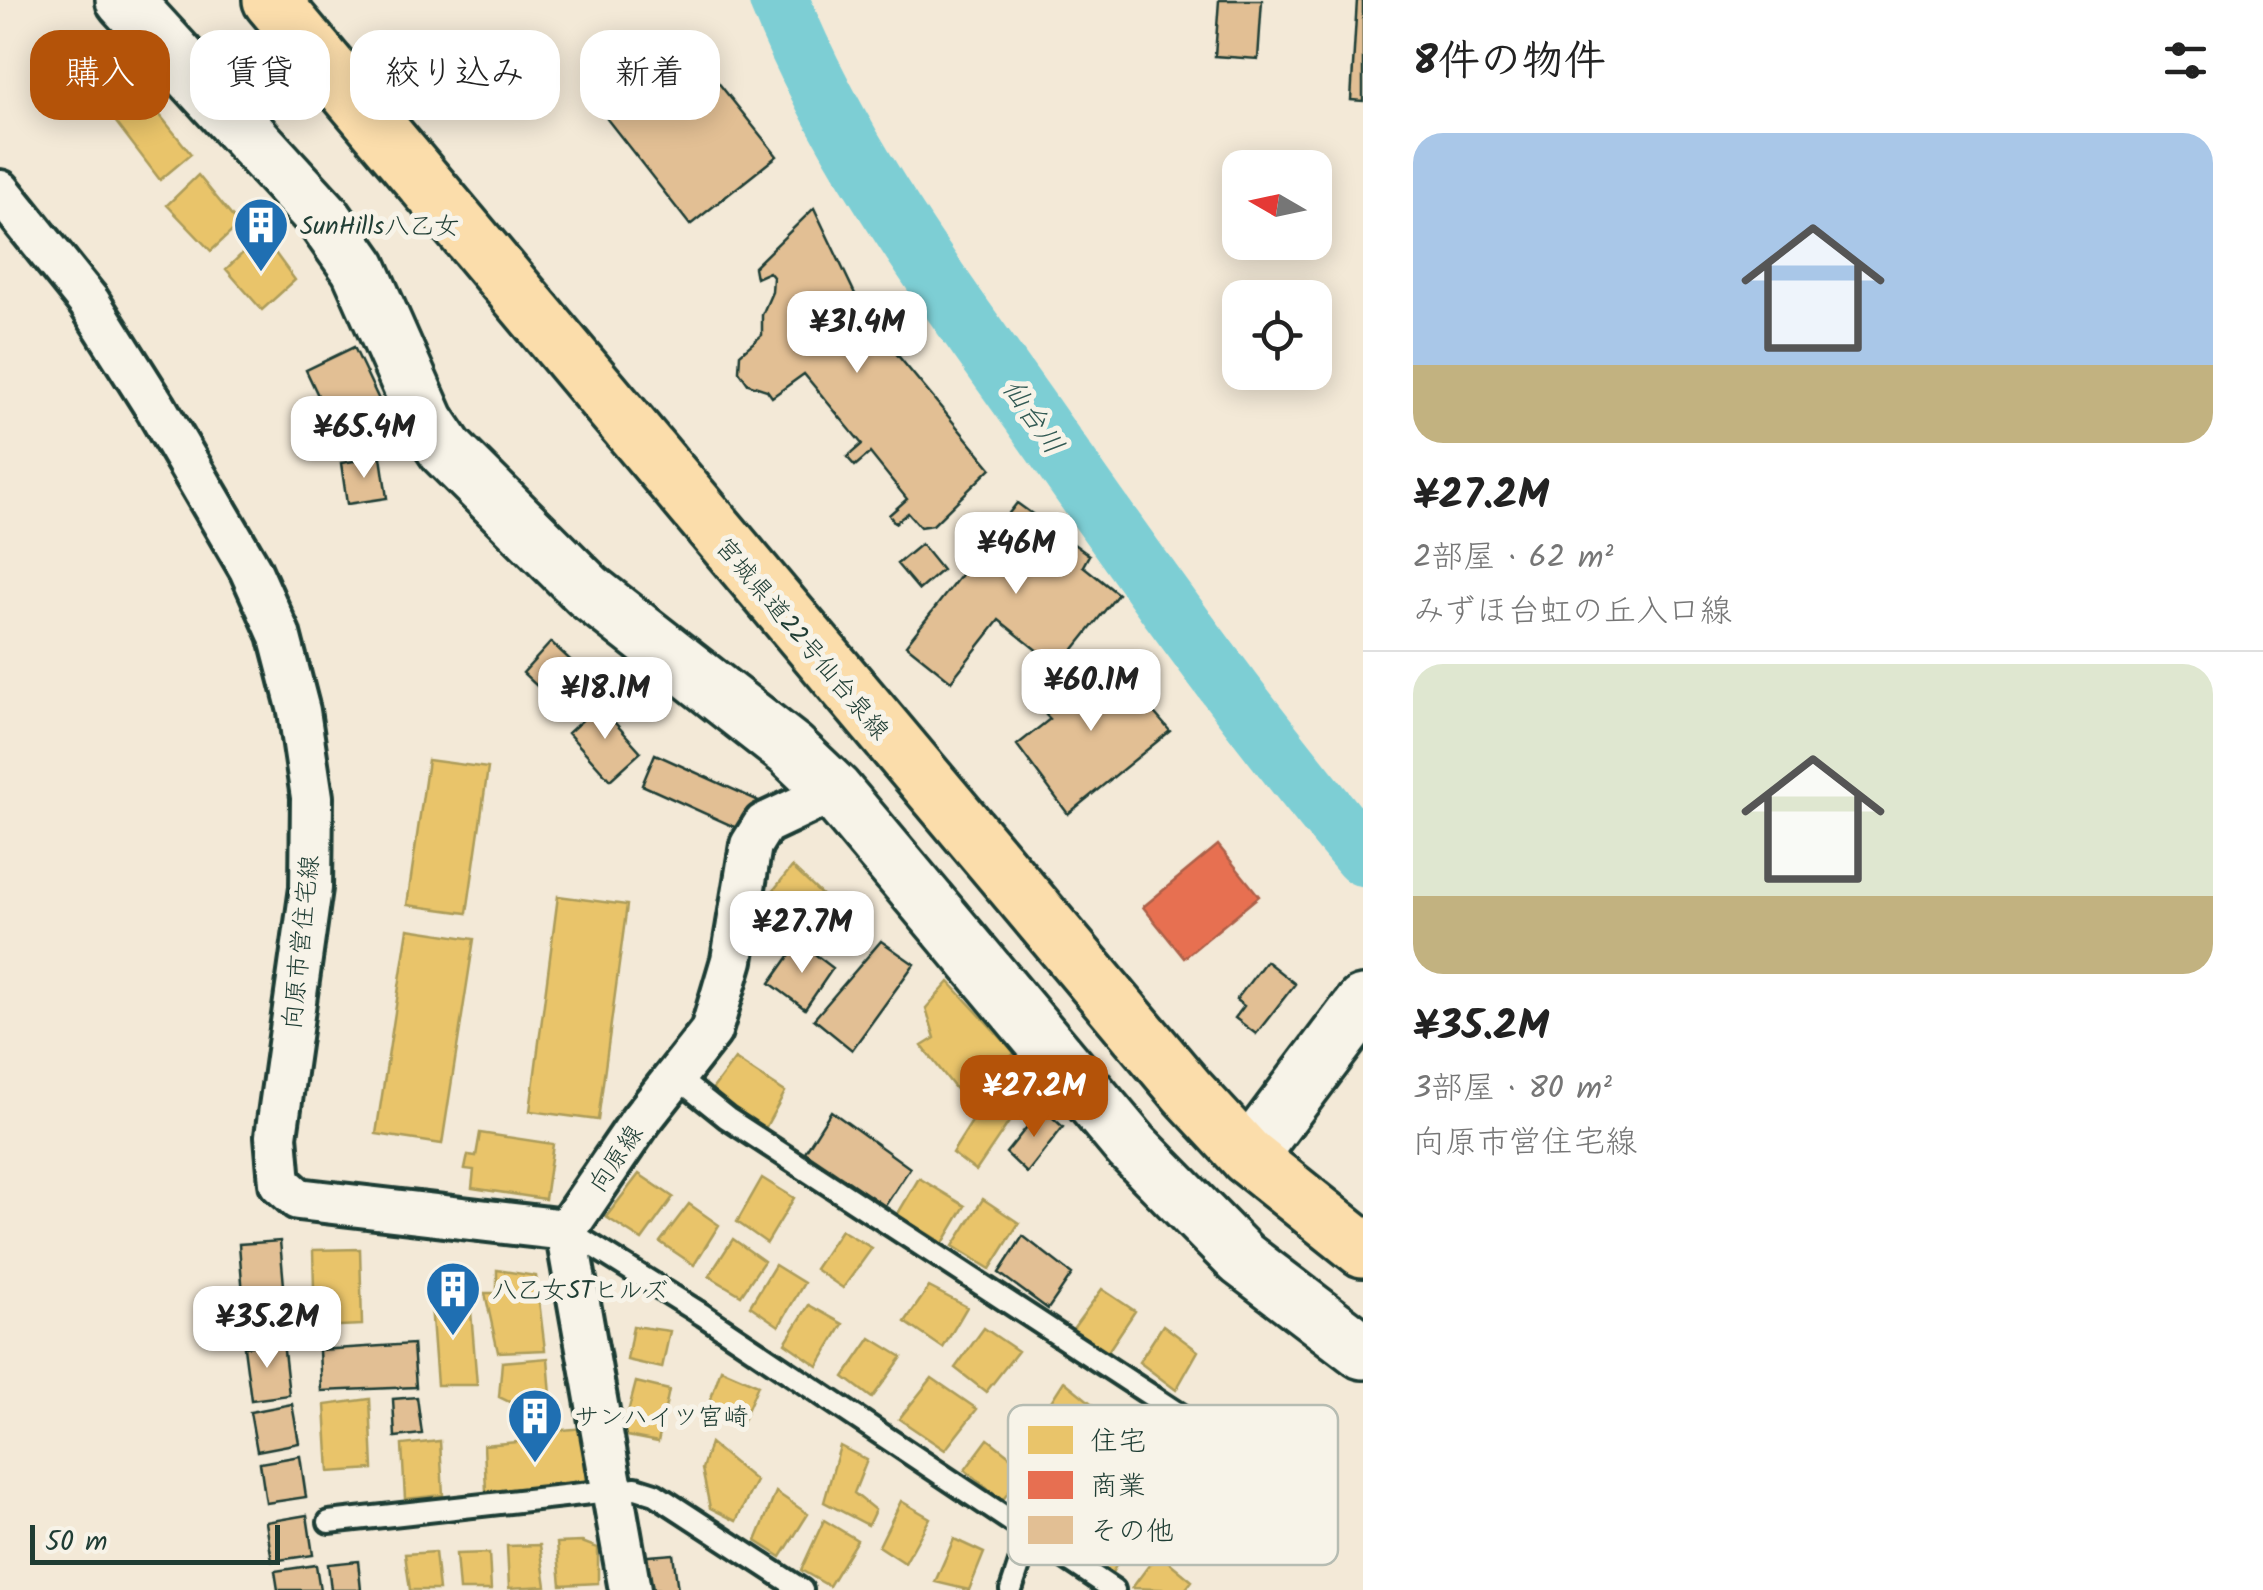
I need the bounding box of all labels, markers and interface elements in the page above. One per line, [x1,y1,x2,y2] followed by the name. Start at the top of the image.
[1413,29,1606,96] text: 8件の物件
[30,30,170,120] chip: 購入
[190,30,330,120] chip: 賃貸
[350,30,560,120] chip: 絞り込み
[580,30,720,120] chip: 新着
[2158,33,2213,88] icon: filters
[1222,150,1332,260] north arrow
[1222,150,1332,390] map controls
[231,195,291,274] building icon: SunHills八乙女
[1723,198,1903,378] icon: home
[300,207,459,247] place label: SunHills八乙女
[1222,280,1332,390] button: locate
[776,291,938,376] pin: ¥31.4M
[809,298,905,349] text: ¥31.4M
[989,370,1074,465] water label: 仙台川
[283,396,445,481] pin: ¥65.4M
[313,403,415,454] text: ¥65.4M
[1413,463,1549,530] text: ¥27.2M
[957,512,1075,597] pin: ¥46M
[977,519,1055,570] text: ¥46M
[704,529,898,749] street label: 宮城県道22号仙台泉線
[1413,533,1613,584] text: 2部屋 · 62 m²
[1413,587,1732,638] text: みずほ台虹の丘入口線
[1010,649,1172,734] pin: ¥60.1M
[1044,656,1138,707] text: ¥60.1M
[524,657,686,742] pin: ¥18.1M
[560,664,650,715] text: ¥18.1M
[1723,729,1903,909] icon: home
[273,853,331,1031] street label: 向原市営住宅線
[721,891,883,976] pin: ¥27.7M
[752,898,852,949] text: ¥27.7M
[1413,994,1549,1061] text: ¥35.2M
[953,1055,1115,1140] pin: ¥27.2M
[982,1062,1086,1113] text: ¥27.2M
[1413,1064,1612,1115] text: 3部屋 · 80 m²
[579,1117,654,1201] street label: 向原線
[1413,1118,1637,1169] text: 向原市営住宅線
[423,1259,483,1338] building icon: 八乙女STヒルズ
[492,1271,668,1311] place label: 八乙女STヒルズ
[186,1286,348,1371] pin: ¥35.2M
[215,1293,319,1344] text: ¥35.2M
[505,1386,565,1465] building icon: サンハイツ宮崎
[574,1398,748,1438] place label: サンハイツ宮崎
[1008,1405,1338,1565] legend
[1090,1420,1146,1465] text: 住宅
[1090,1465,1146,1510] text: 商業
[1090,1510,1174,1555] text: その他
[30,1520,280,1564] scale bar
[45,1520,108,1565] text: 50 m

